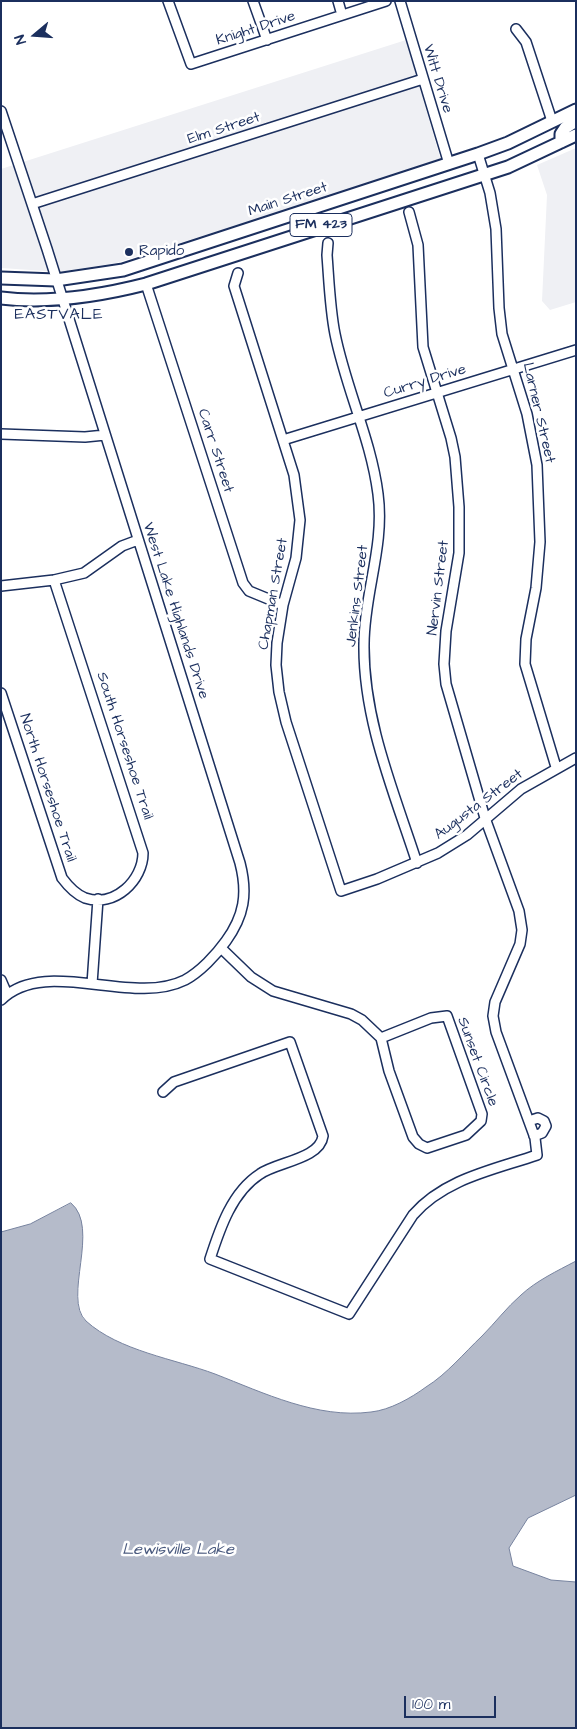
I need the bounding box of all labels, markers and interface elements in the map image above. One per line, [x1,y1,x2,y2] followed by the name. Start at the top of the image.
[214,8,298,50] street label: Knight Drive
[10,10,60,60] north arrow
[10,32,32,47] text: N
[418,43,456,115] street label: Witt Drive
[185,109,263,149] street label: Elm Street
[246,179,330,221] street label: Main Street
[290,214,352,236] road number: FM 423
[139,243,184,261] place label: Rapido
[123,246,135,258] marker: Rapido
[14,306,104,326] district label: EASTVALE
[382,361,468,403] street label: Curry Drive
[518,361,558,465] street label: Larner Street
[193,407,237,495] street label: Carr Street
[138,520,212,702] street label: West Lake Highlands Drive
[255,537,293,651] street label: Chapman Street
[424,539,454,637] street label: Nervin Street
[343,544,373,648] street label: Jenkins Street
[92,670,156,822] street label: South Horseshoe Trail
[15,712,79,864] street label: North Horseshoe Trail
[431,766,527,844] street label: Augusta Street
[453,1015,501,1109] street label: Sunset Circle
[122,1541,234,1561] water label: Lewisville Lake
[407,1686,500,1718] scale bar
[412,1694,451,1715] text: 100 m

